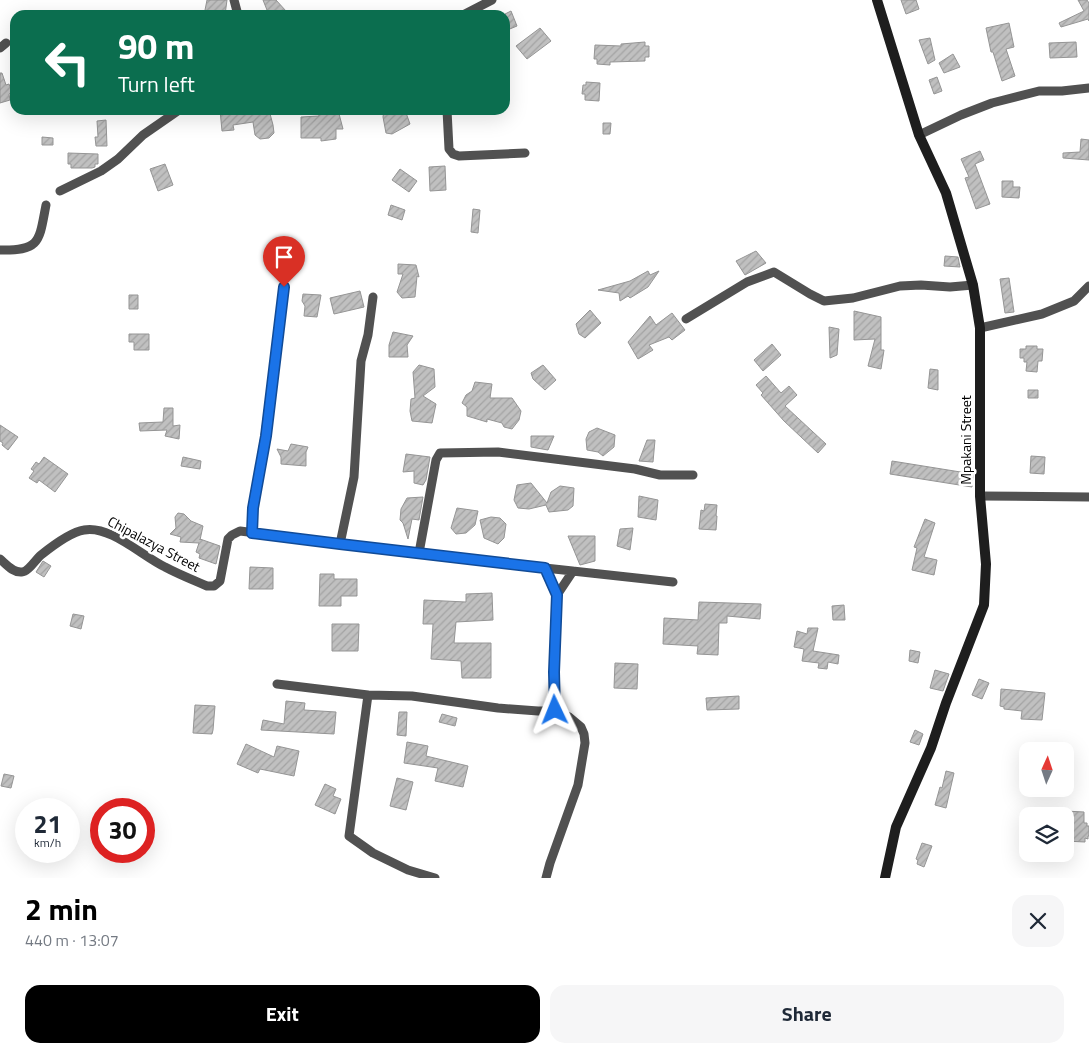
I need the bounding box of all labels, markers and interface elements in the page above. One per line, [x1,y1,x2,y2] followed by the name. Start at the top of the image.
[118,19,194,73] text: 90 m
[35,30,100,95] icon: left
[118,67,195,101] text: Turn left
[263,236,305,287] pin
[270,243,298,271] icon: arrive
[955,395,976,485] street label: Mpakani Street
[104,510,204,577] street label: Chipalazya Street
[528,683,580,735] position arrow
[1019,742,1074,798] north arrow
[1019,742,1074,862] map controls
[90,798,155,863] speed limit sign: 30
[33,805,62,843] text: 21
[1019,807,1074,862] button: layers
[34,833,61,852] text: km/h
[25,886,98,932] text: 2 min
[1012,895,1064,947] button: close
[25,928,119,952] text: 440 m · 13:07
[25,985,540,1043] button: Exit
[550,985,1064,1043] button: Share

